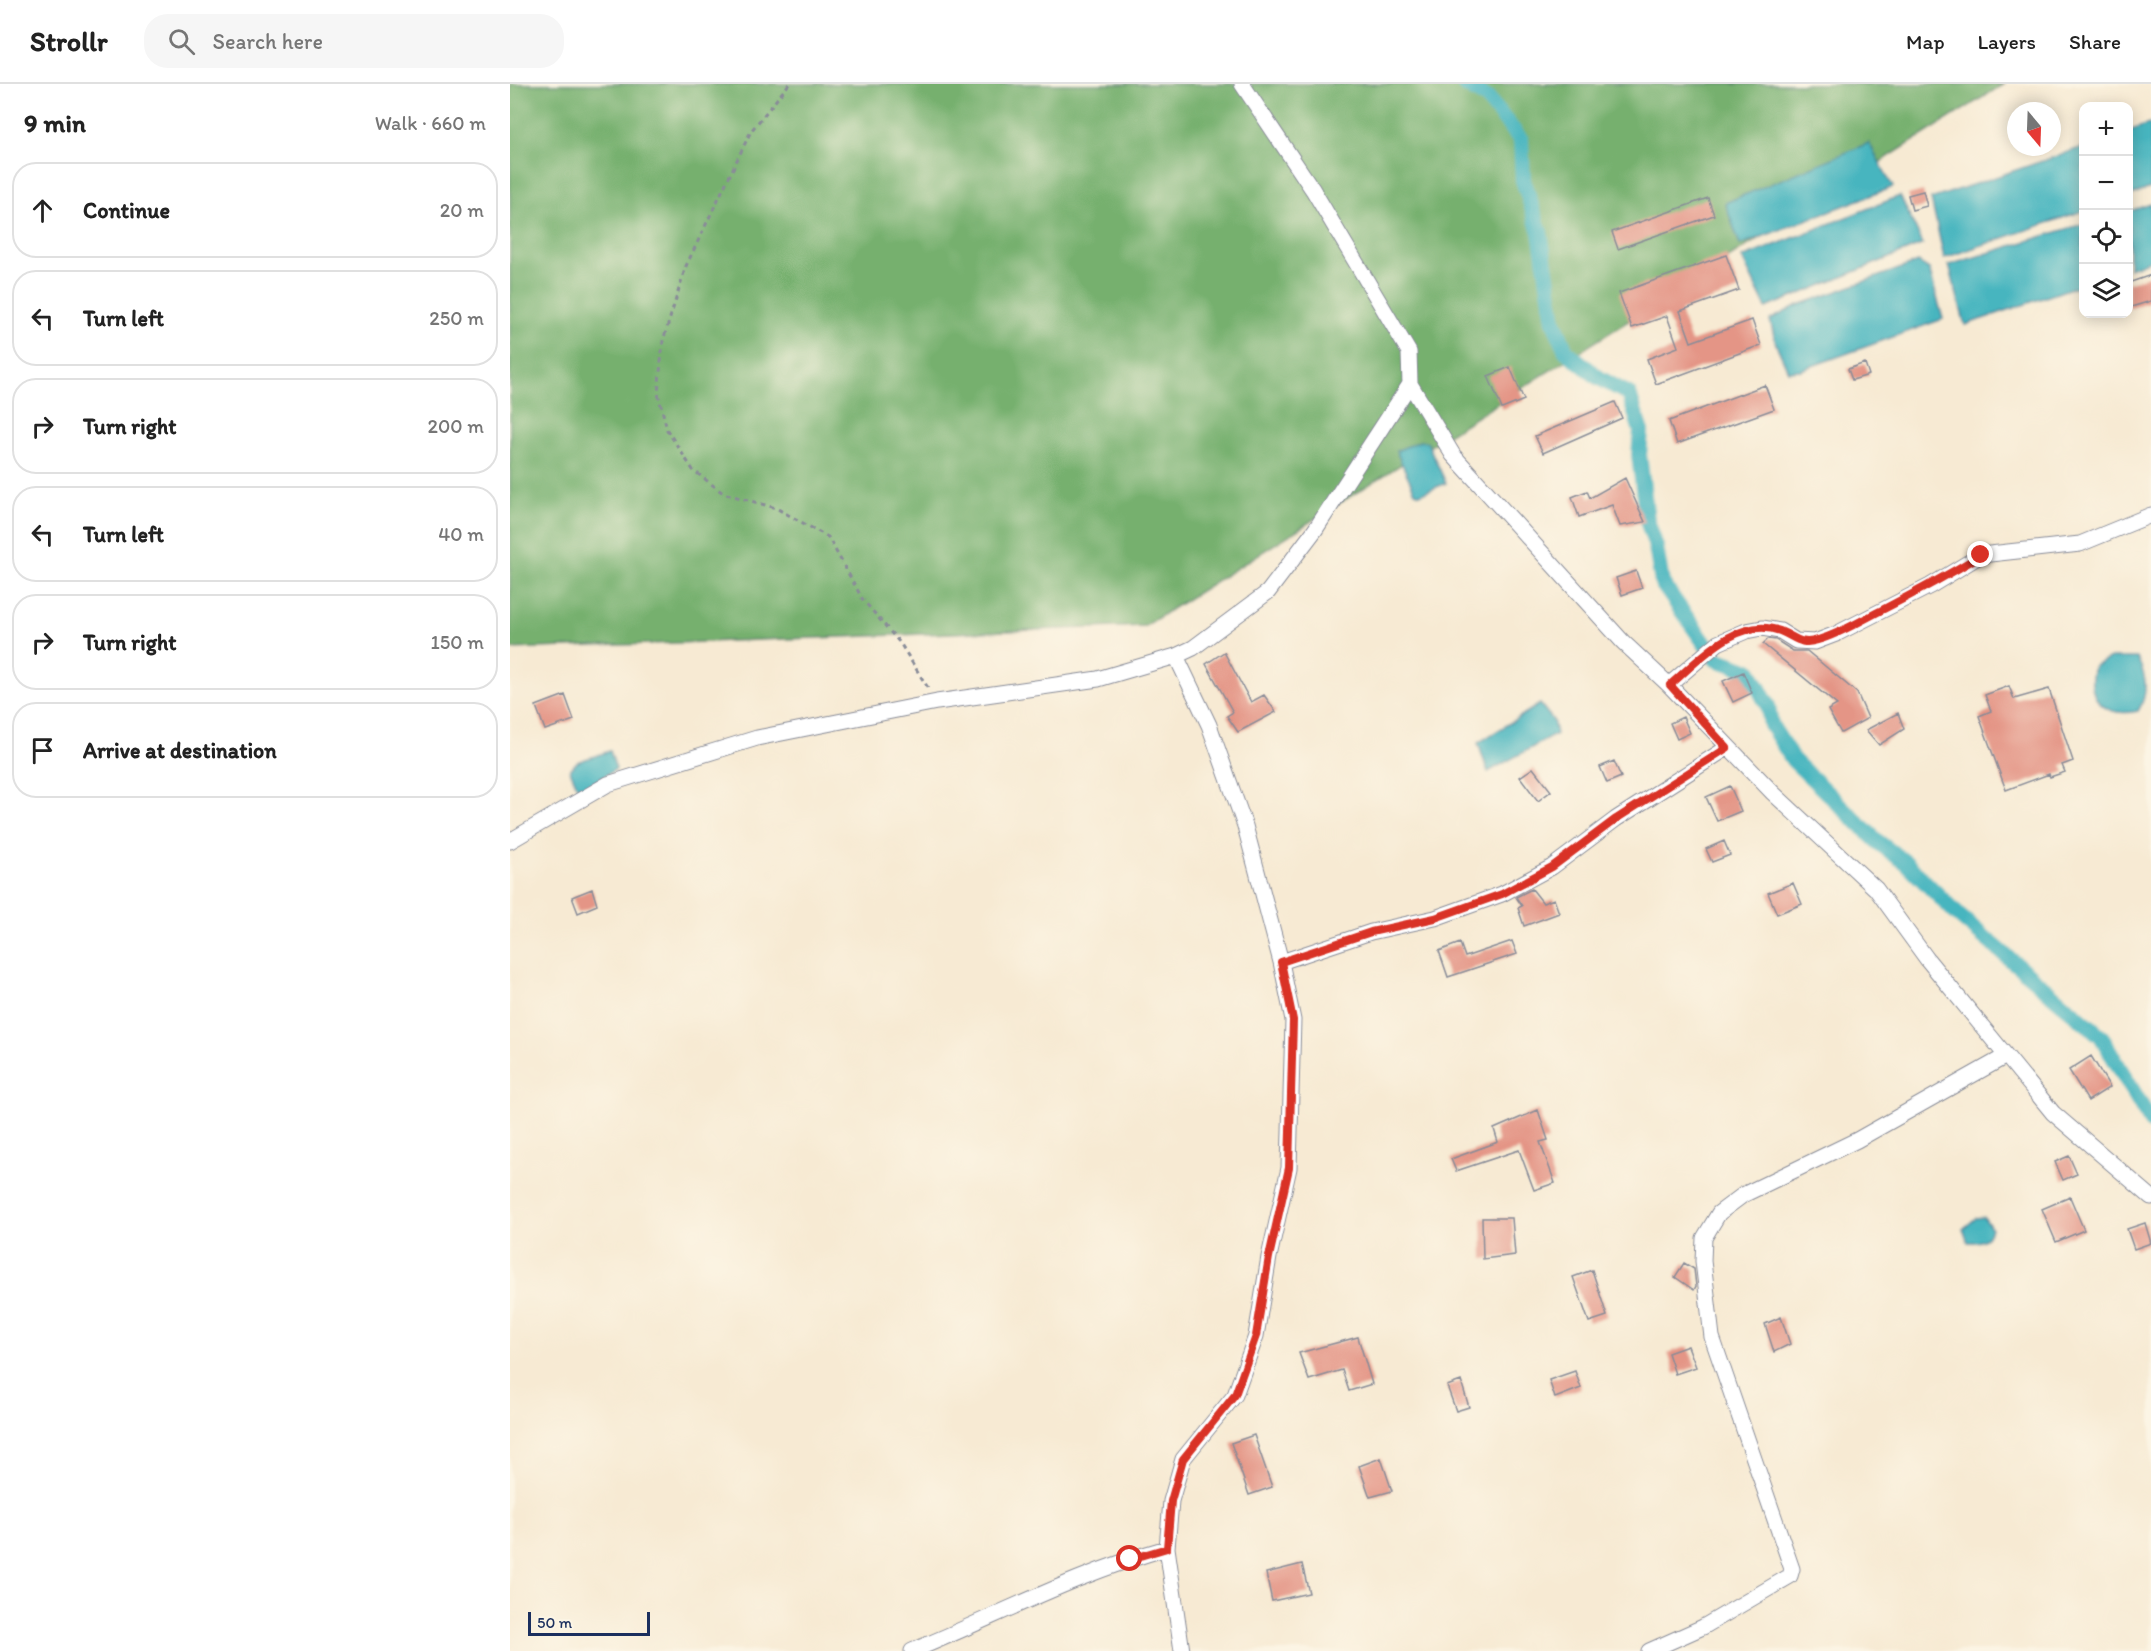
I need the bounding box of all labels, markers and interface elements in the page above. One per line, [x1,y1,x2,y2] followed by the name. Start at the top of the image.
[144,14,564,68] search box
[30,24,108,58] text: Strollr
[165,25,198,58] icon: search
[213,28,323,55] text: Search here
[1906,29,1945,54] text: Map
[1978,29,2036,54] text: Layers
[2069,29,2121,54] text: Share
[2007,102,2061,156] north arrow
[2079,102,2133,318] map controls
[2079,102,2133,156] button: +
[24,107,86,139] text: 9 min
[375,111,486,135] text: Walk · 660 m
[2079,156,2133,210] button: −
[26,194,59,227] icon: ahead
[83,197,170,224] text: Continue
[440,198,484,222] text: 20 m
[2079,210,2133,264] button: locate
[2079,264,2133,318] button: layers
[26,302,59,335] icon: left
[83,305,164,332] text: Turn left
[429,306,484,330] text: 250 m
[26,410,59,443] icon: right
[83,413,177,440] text: Turn right
[428,414,484,438] text: 200 m
[26,518,59,551] icon: left
[83,521,164,548] text: Turn left
[438,522,484,546] text: 40 m
[1967,541,1993,567] route end
[26,626,59,659] icon: right
[83,629,177,656] text: Turn right
[431,630,484,654] text: 150 m
[26,734,59,767] icon: arrive
[83,737,277,764] text: Arrive at destination
[1116,1545,1142,1571] route start
[528,1609,650,1636] scale bar
[537,1613,572,1632] text: 50 m

